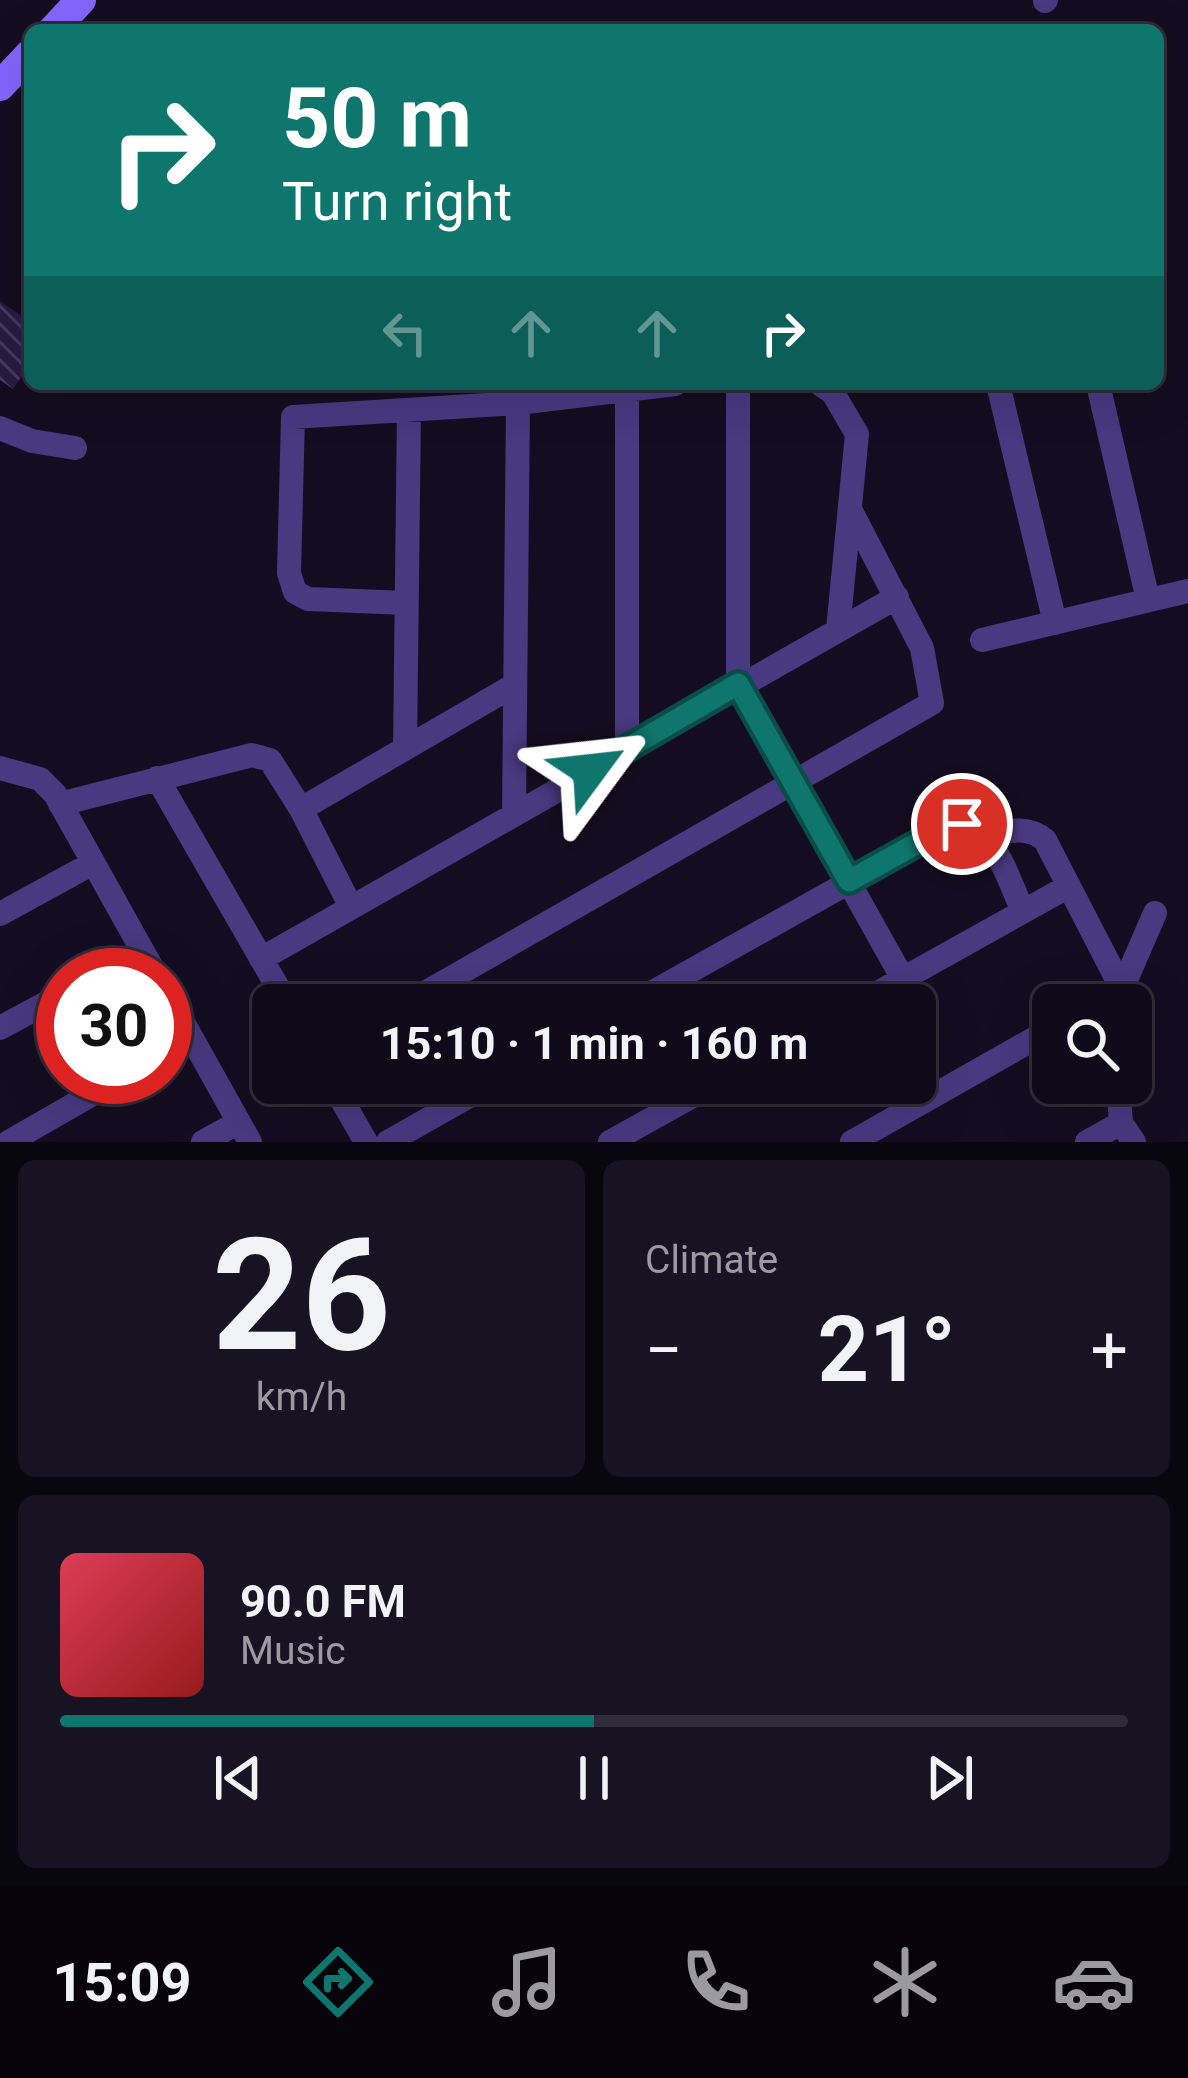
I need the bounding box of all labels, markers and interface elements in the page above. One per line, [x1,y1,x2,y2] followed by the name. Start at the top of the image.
[282,69,472,168] text: 50 m
[84,72,240,228] icon: right
[282,170,512,233] text: Turn right
[372,300,438,366] icon: left
[498,300,564,366] icon: ahead
[624,300,690,366] icon: ahead
[750,300,816,366] icon: right
[527,707,653,833] position arrow
[911,773,1013,875] pin
[929,791,995,857] icon: arrive
[36,948,192,1104] speed limit sign: 30
[1032,984,1152,1104] map controls
[1032,984,1152,1104] button: search
[380,1017,808,1070] text: 15:10 · 1 min · 160 m
[212,1204,391,1387] text: 26
[645,1237,778,1283] text: Climate
[817,1298,956,1403] text: 21°
[645,1312,683,1389] text: −
[1091,1312,1128,1389] text: +
[256,1374,347,1420] text: km/h
[240,1575,406,1628] text: 90.0 FM
[240,1628,346,1674] text: Music
[205,1745,271,1811] icon: previous
[561,1745,627,1811] icon: pause
[917,1745,983,1811] icon: next
[296,1940,380,2024] icon: directions
[485,1940,569,2024] icon: music
[674,1940,758,2024] icon: phone
[863,1940,947,2024] icon: climate
[1052,1940,1136,2024] icon: car
[52,1951,192,2014] text: 15:09

